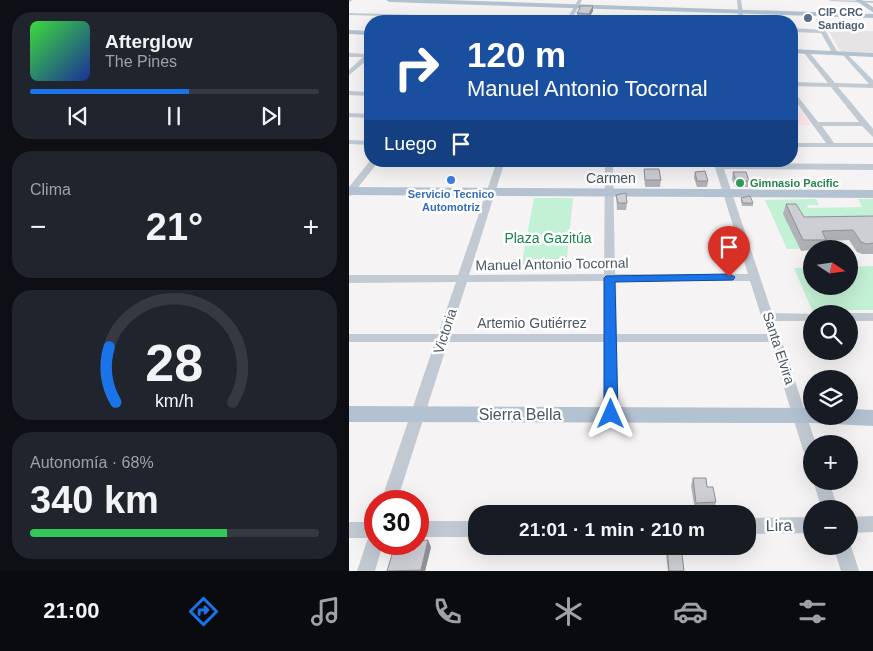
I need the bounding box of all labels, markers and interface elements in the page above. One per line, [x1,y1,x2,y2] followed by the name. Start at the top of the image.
[818,6,865,31] place label: CIP CRC Santiago
[802,12,814,24] marker: CIP CRC Santiago
[105,31,193,52] text: Afterglow
[384,35,449,100] icon: right
[467,35,566,74] text: 120 m
[105,53,177,70] text: The Pines
[467,76,708,101] text: Manuel Antonio Tocornal
[64,102,92,130] icon: previous
[160,102,188,130] icon: pause
[257,102,285,130] icon: next
[447,130,475,158] icon: arrive
[384,133,437,154] text: Luego
[586,170,636,186] street label: Carmen
[445,174,457,186] marker: Servicio Tecnico Automotriz
[734,177,746,189] marker: Gimnasio Pacific
[750,177,839,189] place label: Gimnasio Pacific
[30,181,71,198] text: Clima
[408,188,495,213] place label: Servicio Tecnico Automotriz
[146,206,203,248] text: 21°
[30,211,46,242] text: −
[303,211,319,242] text: +
[708,226,750,277] pin
[504,230,592,246] park label: Plaza Gazitúa
[715,233,743,261] icon: arrive
[803,240,858,295] north arrow
[803,240,858,555] map controls
[475,255,629,273] street label: Manuel Antonio Tocornal
[803,305,858,360] button: search
[430,306,460,356] street label: Victoria
[760,310,798,387] street label: Santa Elvira
[477,315,587,331] street label: Artemio Gutiérrez
[146,334,203,392] text: 28
[803,370,858,425] button: layers
[584,387,636,439] position arrow
[155,391,194,411] text: km/h
[479,406,561,423] street label: Sierra Bella
[803,435,858,490] button: +
[30,454,154,471] text: Autonomía · 68%
[30,479,159,521] text: 340 km
[364,490,429,555] speed limit sign: 30
[803,500,858,555] button: −
[766,517,793,534] street label: Lira
[519,519,705,540] text: 21:01 · 1 min · 210 m
[186,594,221,629] icon: directions
[308,594,343,629] icon: music
[430,594,465,629] icon: phone
[551,594,586,629] icon: climate
[673,594,708,629] icon: car
[795,594,830,629] icon: filters
[43,598,100,623] text: 21:00

